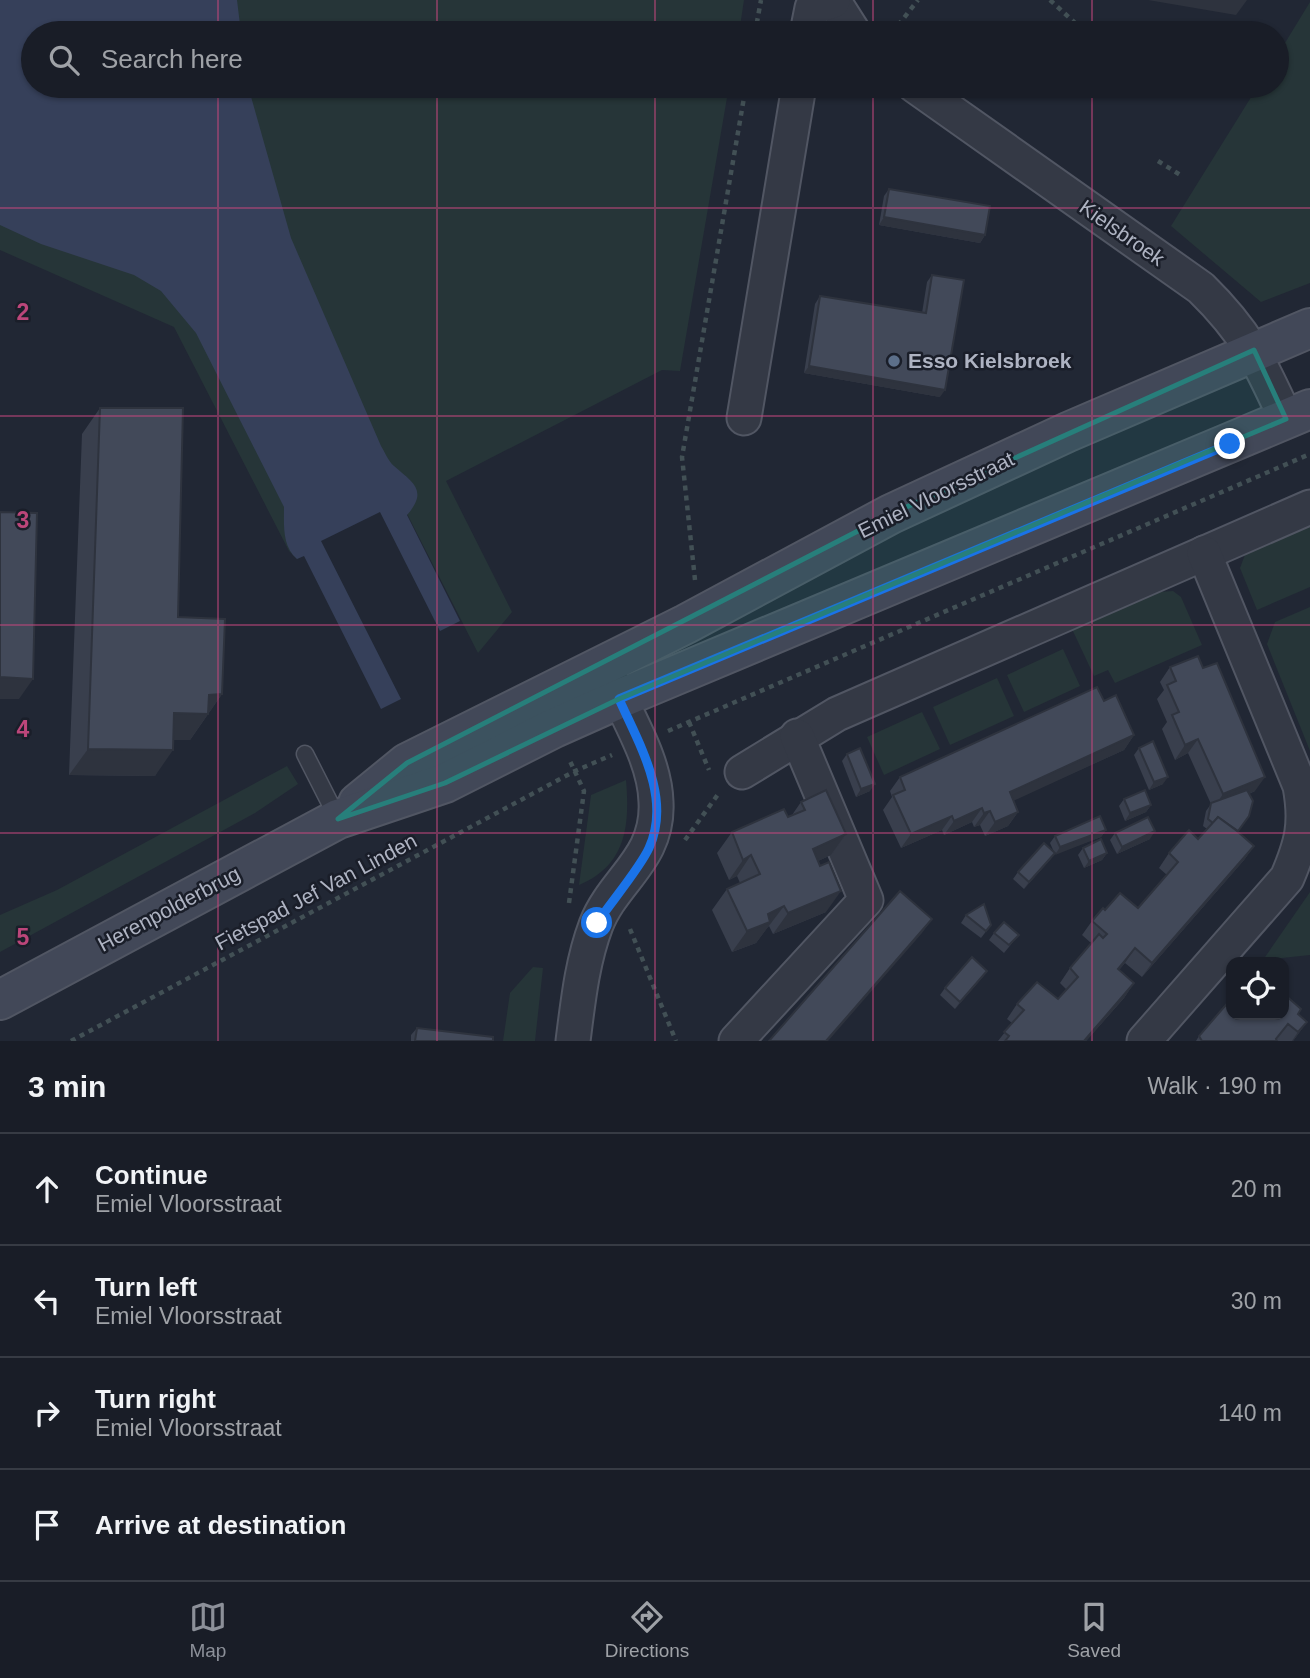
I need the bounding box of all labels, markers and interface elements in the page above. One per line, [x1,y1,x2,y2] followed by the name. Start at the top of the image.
[21,21,1289,98] search box
[45,41,83,79] icon: search
[101,44,243,74] text: Search here
[1076,195,1169,270] street label: Kielsbroek
[17,299,29,325] text: 2
[908,349,1072,372] place label: Esso Kielsbroek
[886,353,902,369] marker: Esso Kielsbroek
[1214,428,1245,459] route end
[854,447,1018,542] street label: Emiel Vloorsstraat
[17,507,29,533] text: 3
[17,716,30,742] text: 4
[211,829,420,955] street label: Fietspad Jef Van Linden
[94,861,244,956] street label: Herenpolderbrug
[581,907,612,938] route start
[17,924,30,950] text: 5
[1226,957,1289,1020] map controls
[1226,957,1289,1020] button: locate
[28,1070,106,1103] text: 3 min
[1147,1073,1282,1099] text: Walk · 190 m
[95,1160,208,1190] text: Continue
[28,1170,66,1208] icon: ahead
[1231,1176,1282,1202] text: 20 m
[95,1191,282,1217] text: Emiel Vloorsstraat
[95,1272,197,1302] text: Turn left
[28,1282,66,1320] icon: left
[1231,1288,1282,1314] text: 30 m
[95,1303,282,1329] text: Emiel Vloorsstraat
[95,1384,216,1414] text: Turn right
[28,1394,66,1432] icon: right
[1218,1400,1282,1426] text: 140 m
[95,1415,282,1441] text: Emiel Vloorsstraat
[28,1506,66,1544] icon: arrive
[95,1510,346,1540] text: Arrive at destination
[189,1598,227,1662] tab: Map
[605,1598,689,1662] tab: Directions
[1067,1598,1121,1662] tab: Saved

